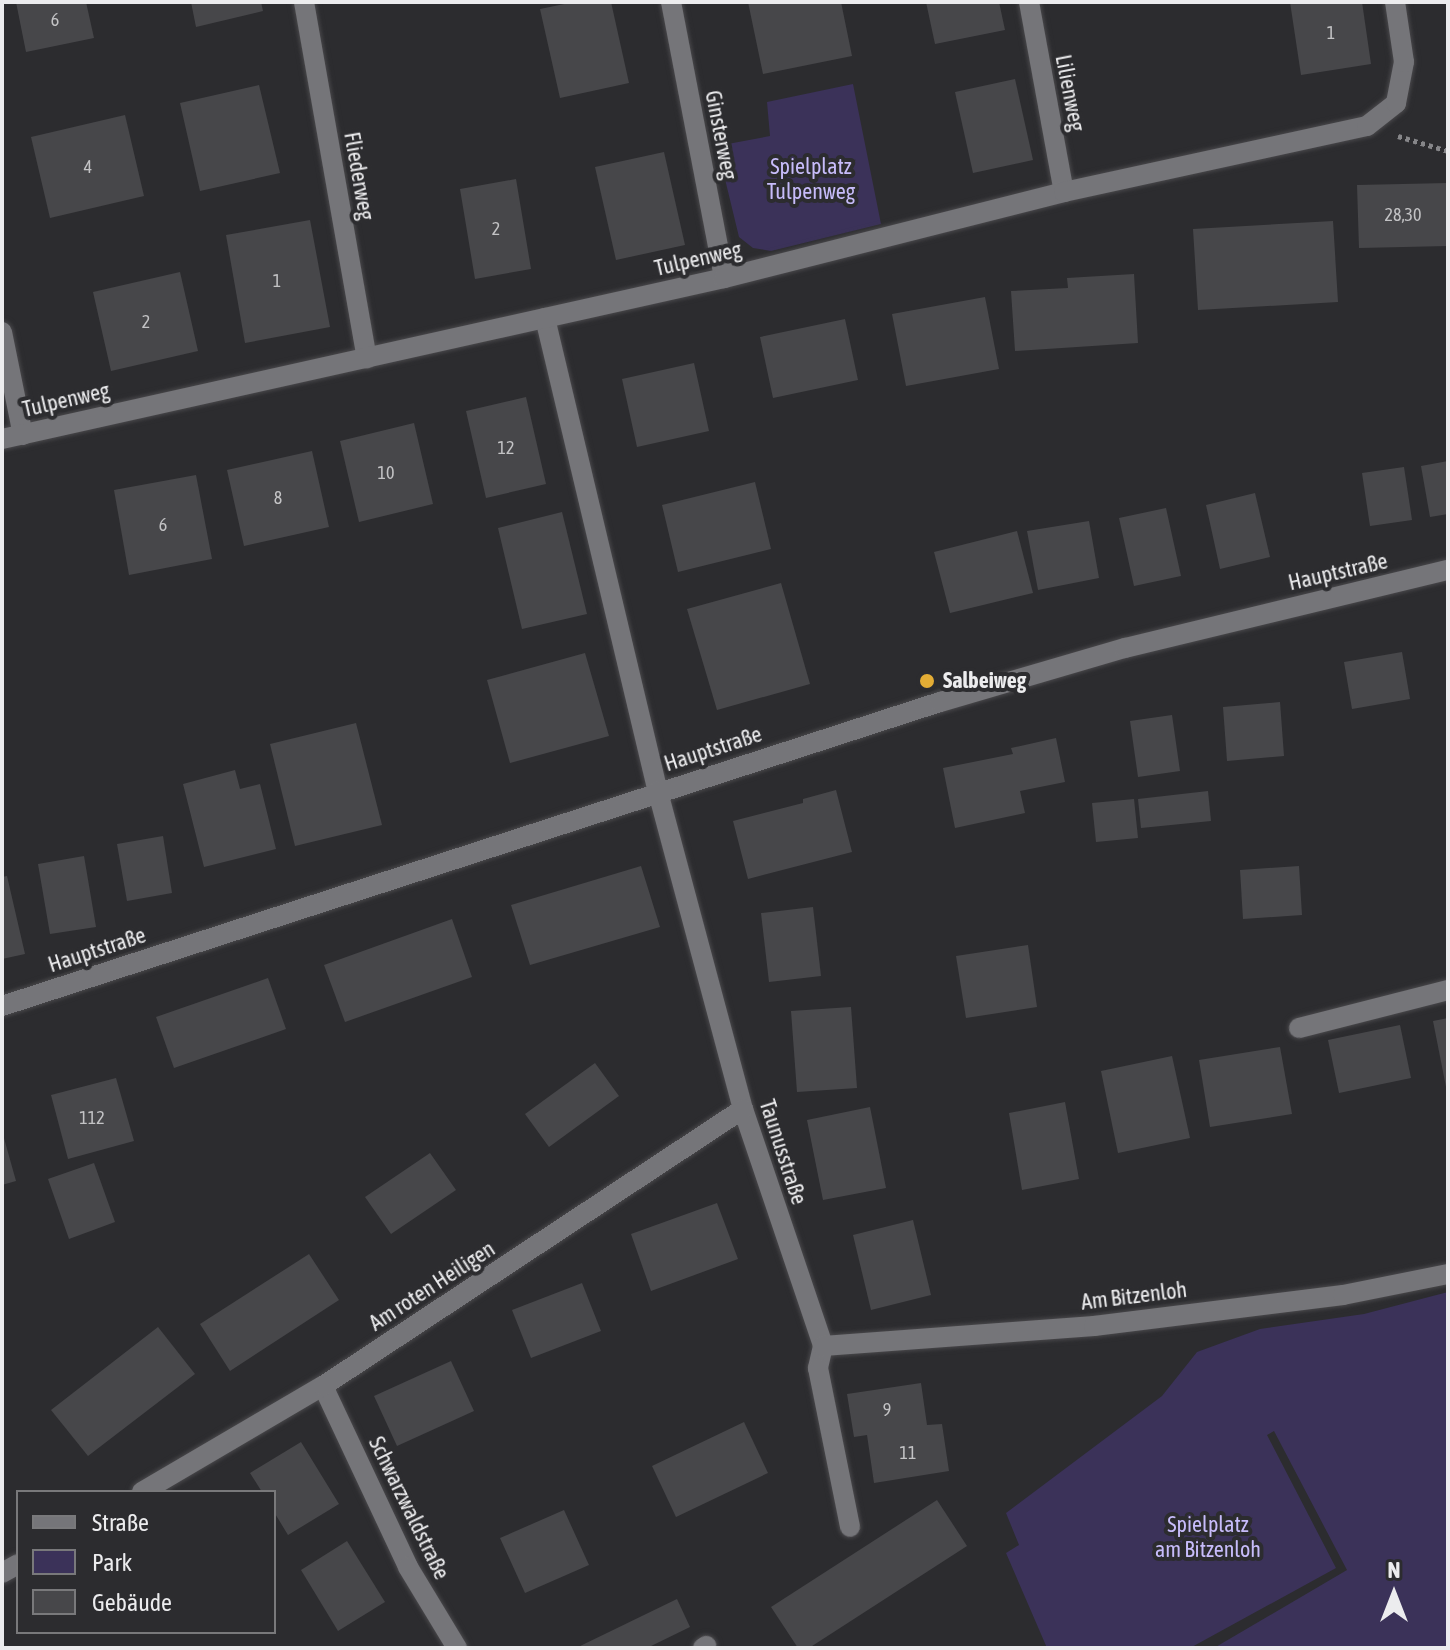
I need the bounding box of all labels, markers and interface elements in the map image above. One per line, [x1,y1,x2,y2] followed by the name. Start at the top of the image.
[51,9,59,31] house number: 6
[1327,22,1335,44] house number: 1
[1050,52,1090,134] street label: Lilienweg
[699,88,743,182] street label: Ginsterweg
[338,130,380,222] street label: Fliederweg
[767,153,855,204] park label: Spielplatz Tulpenweg
[84,156,92,178] house number: 4
[1384,204,1422,226] house number: 28,30
[492,218,500,240] house number: 2
[652,236,744,282] street label: Tulpenweg
[273,270,281,292] house number: 1
[142,311,150,333] house number: 2
[20,377,112,423] street label: Tulpenweg
[498,437,514,459] house number: 12
[378,462,394,484] house number: 10
[274,487,282,509] house number: 8
[159,514,167,536] house number: 6
[1286,548,1390,596] street label: Hauptstraße
[943,668,1026,694] place label: Salbeiweg
[918,672,936,690] marker: Salbeiweg
[661,721,765,777] street label: Hauptstraße
[45,922,149,978] street label: Hauptstraße
[754,1096,812,1208] street label: Taunusstraße
[79,1107,105,1129] house number: 112
[364,1236,500,1336] street label: Am roten Heiligen
[1080,1276,1188,1316] street label: Am Bitzenloh
[883,1399,891,1421] house number: 9
[363,1432,455,1584] street label: Schwarzwaldstraße
[900,1442,916,1464] house number: 11
[16,1490,276,1634] legend
[92,1509,149,1536] text: Straße
[1155,1511,1261,1562] park label: Spielplatz am Bitzenloh
[92,1549,132,1576] text: Park
[1354,1554,1434,1634] north arrow
[1388,1557,1400,1583] text: N
[92,1589,172,1616] text: Gebäude

